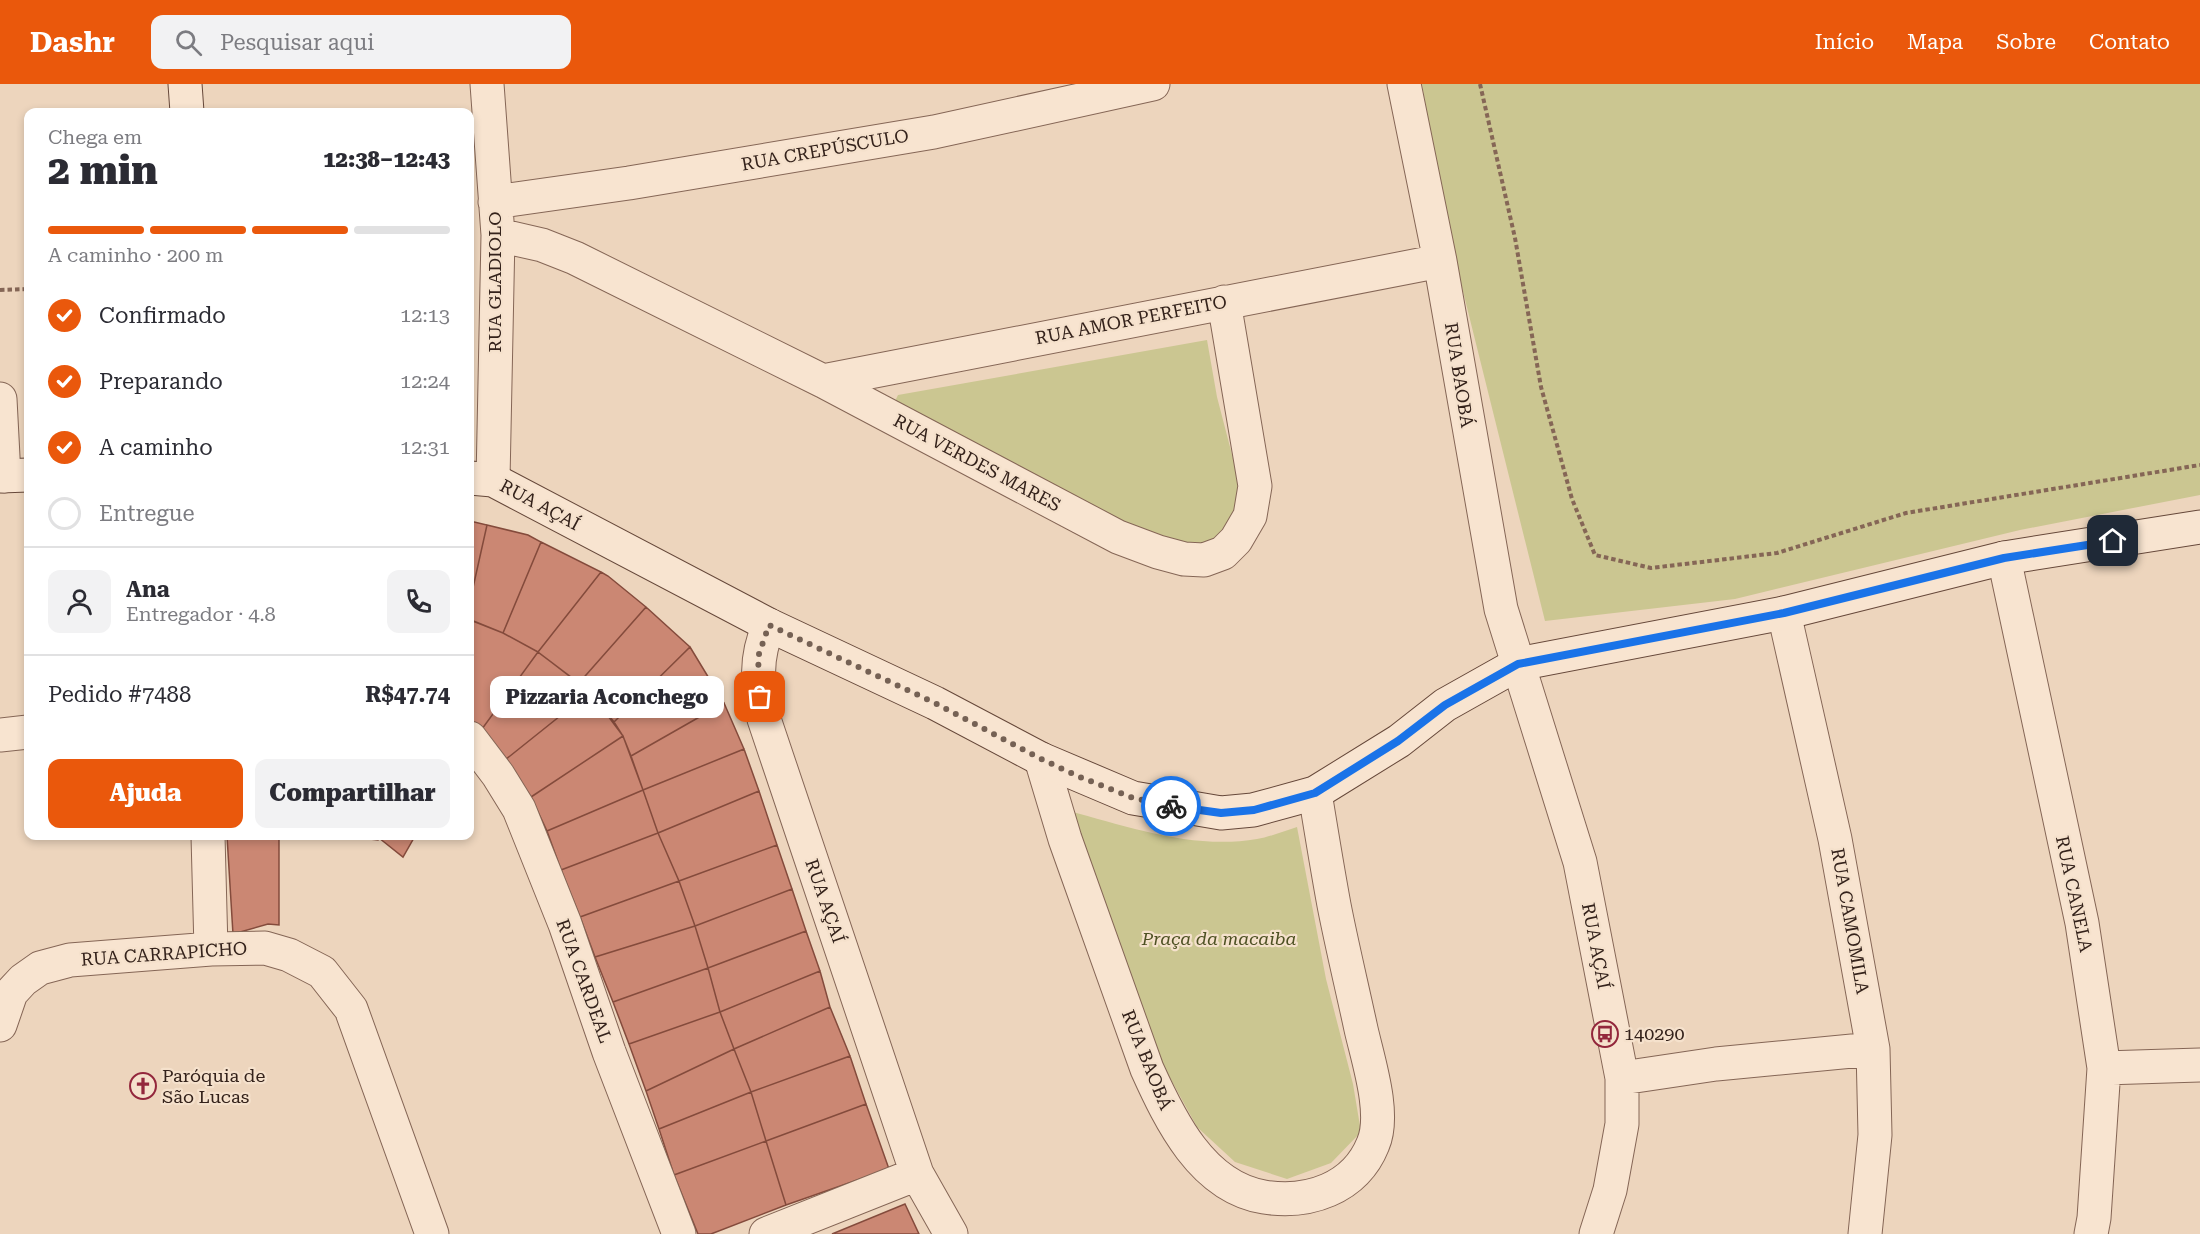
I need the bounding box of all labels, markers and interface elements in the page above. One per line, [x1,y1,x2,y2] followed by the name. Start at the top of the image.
[151,15,571,69] search box
[30,26,115,59] text: Dashr
[172,26,205,59] icon: search
[220,30,374,55] text: Pesquisar aqui
[1815,30,1874,54] text: Início
[1907,30,1963,54] text: Mapa
[1996,30,2056,54] text: Sobre
[2089,30,2170,54] text: Contato
[740,124,910,175] street label: RUA CREPÚSCULO
[48,125,142,149] text: Chega em
[323,147,450,172] text: 12:38–12:43
[48,148,158,194] text: 2 min
[484,211,505,353] street label: RUA GLADIOLO
[48,243,224,267] text: A caminho · 200 m
[1033,291,1228,348] street label: RUA AMOR PERFEITO
[48,299,81,332] icon: check
[99,303,226,328] text: Confirmado
[400,303,450,327] text: 12:13
[1441,321,1478,429] street label: RUA BAOBÁ
[48,365,81,398] icon: check
[99,369,223,394] text: Preparando
[400,369,450,393] text: 12:24
[890,410,1064,516] street label: RUA VERDES MARES
[48,431,81,464] icon: check
[99,435,213,460] text: A caminho
[400,435,450,459] text: 12:31
[497,475,584,534] street label: RUA AÇAÍ
[99,501,195,526] text: Entregue
[2087,515,2138,566] pin
[2096,524,2129,557] icon: home
[48,570,111,633] button: person
[387,570,450,633] button: phone
[126,577,170,602] text: Ana
[126,602,276,626] text: Entregador · 4.8
[734,671,785,722] pin
[490,676,724,718] callout: Pizzaria Aconchego
[743,680,776,713] icon: bag
[48,682,191,707] text: Pedido #7488
[365,682,450,707] text: R$47.74
[506,685,708,709] text: Pizzaria Aconchego
[48,759,243,828] button: Ajuda
[255,759,450,828] button: Compartilhar
[1141,776,1201,836] courier
[1155,790,1188,823] icon: bike
[2052,834,2097,954] street label: RUA CANELA
[1827,846,1874,996] street label: RUA CAMOMILA
[801,856,850,946] street label: RUA AÇAÍ
[1578,901,1615,991] street label: RUA AÇAÍ
[552,916,617,1046] street label: RUA CARDEAL
[1141,928,1296,949] park label: Praça da macaiba
[80,937,248,970] street label: RUA CARRAPICHO
[1118,1007,1177,1113] street label: RUA BAOBÁ
[1590,1019,1620,1049] bus stop icon: 140290
[1624,1023,1684,1044] place label: 140290
[162,1065,265,1107] place label: Paróquia de São Lucas
[128,1071,158,1101] church icon: Paróquia de São Lucas

